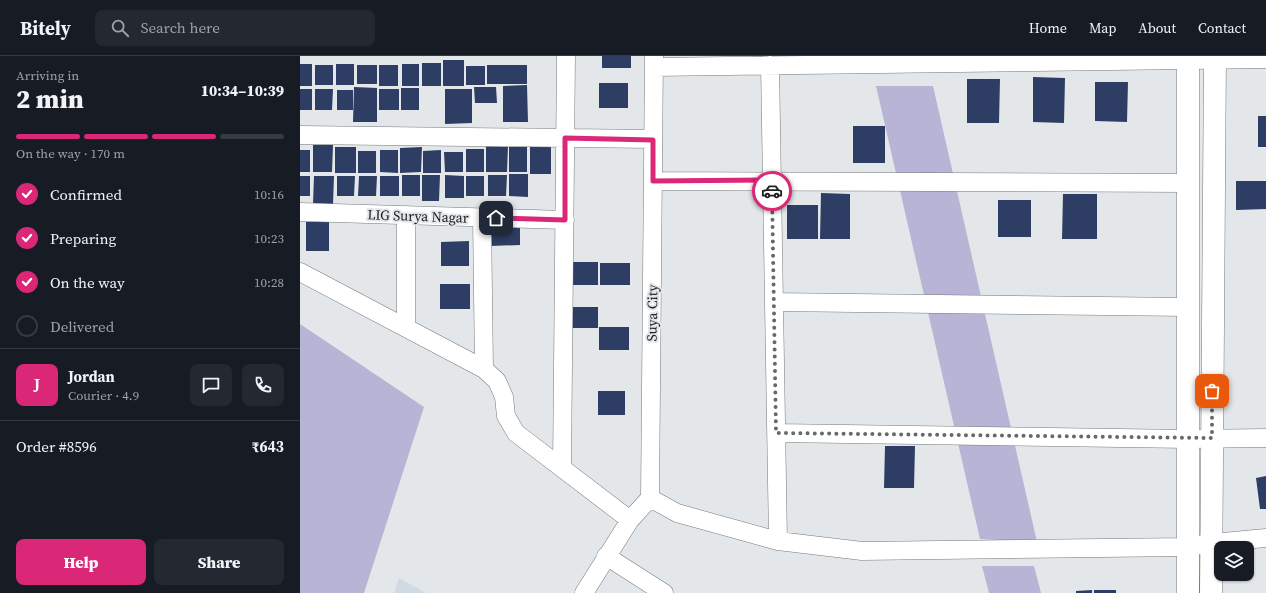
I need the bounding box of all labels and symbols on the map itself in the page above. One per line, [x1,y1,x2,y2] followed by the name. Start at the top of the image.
[752,171,792,211] courier
[479,201,513,235] pin
[367,204,469,228] street label: LIG Surya Nagar
[642,284,663,342] street label: Suya City
[1195,374,1229,408] pin

